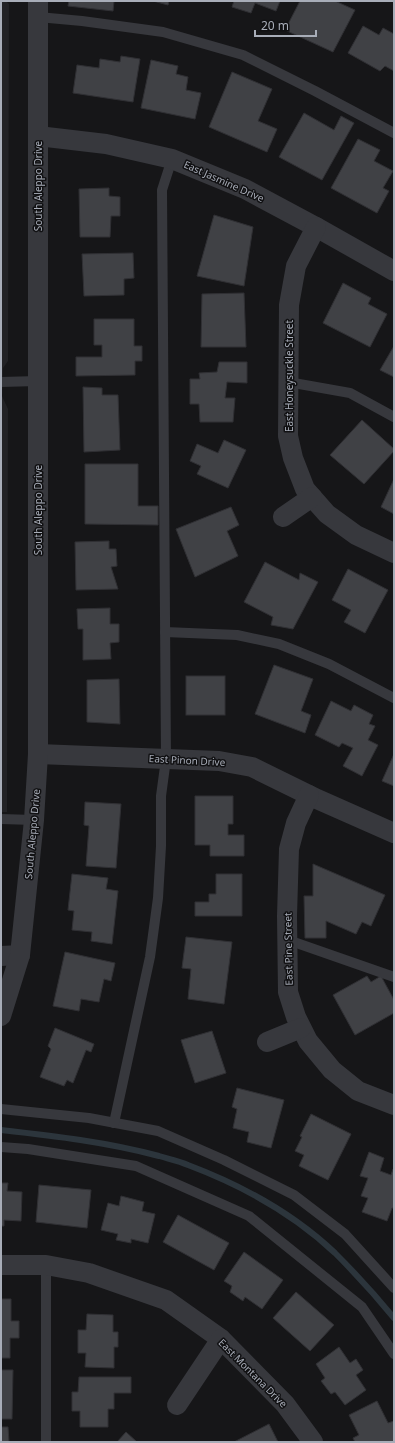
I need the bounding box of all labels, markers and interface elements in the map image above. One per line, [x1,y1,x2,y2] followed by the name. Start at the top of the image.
[255,12,316,38] scale bar
[261,17,289,34] text: 20 m
[31,140,45,231] street label: South Aleppo Drive
[182,157,267,205] street label: East Jasmine Drive
[282,320,296,432] street label: East Honeysuckle Street
[31,464,45,555] street label: South Aleppo Drive
[148,751,226,769] street label: East Pinon Drive
[21,788,43,880] street label: South Aleppo Drive
[280,912,296,986] street label: East Pine Street
[216,1336,291,1411] street label: East Montana Drive

